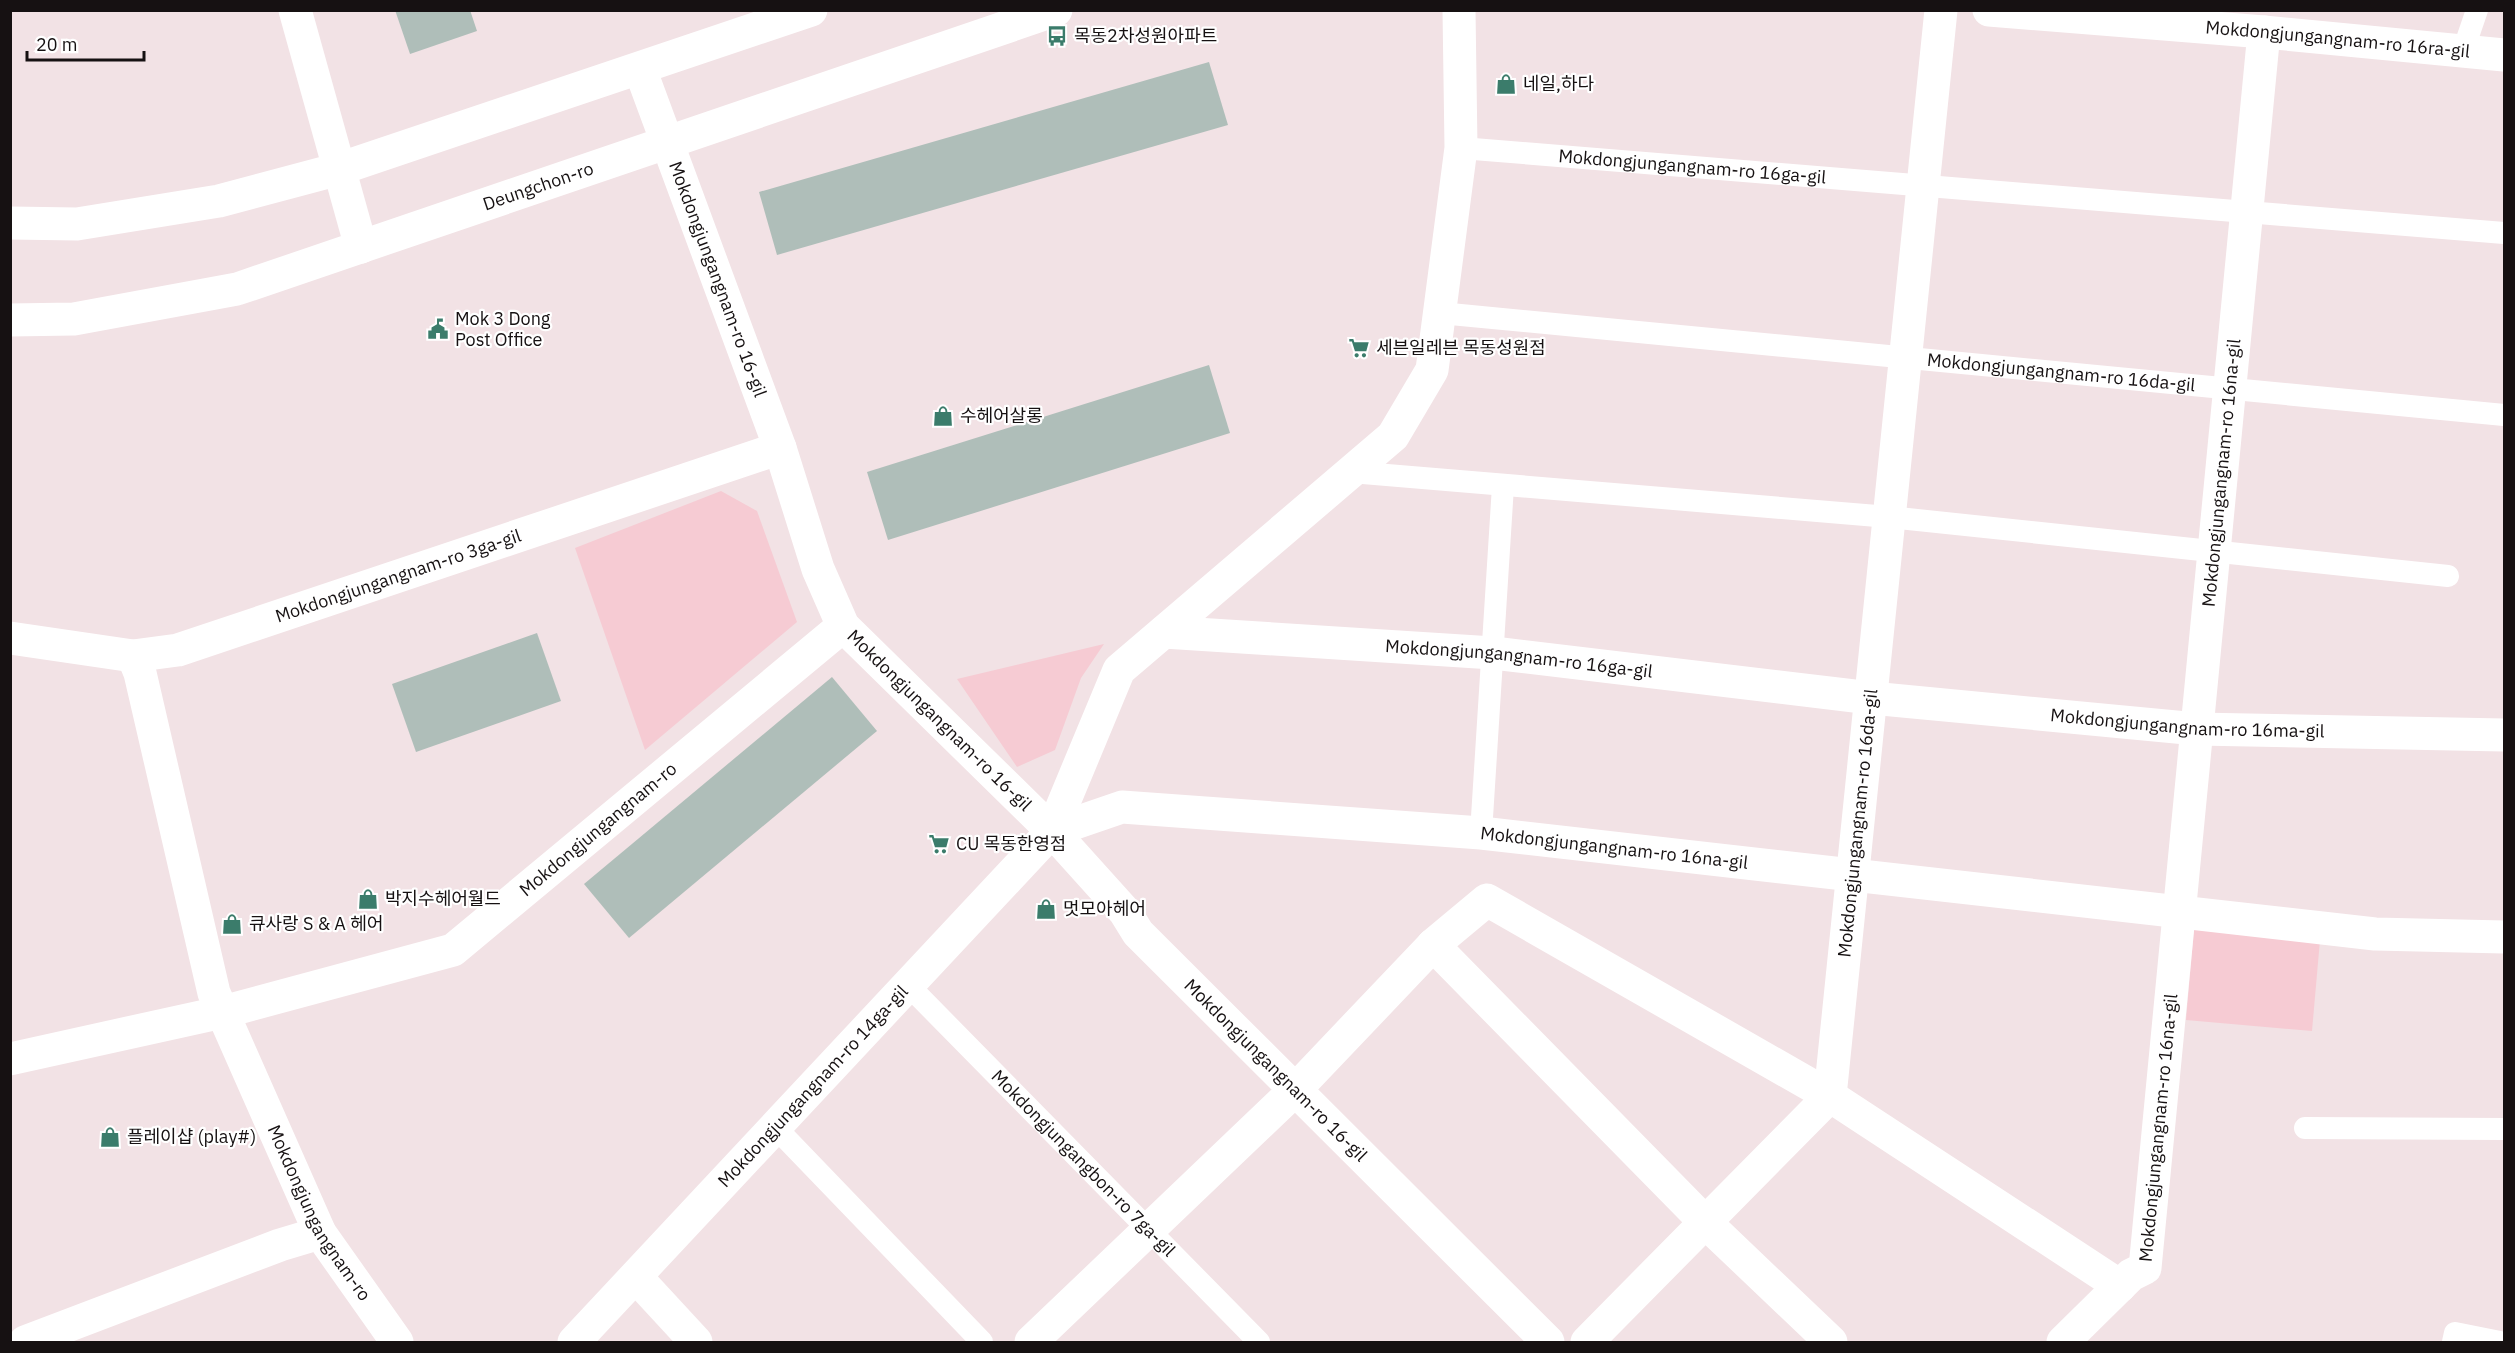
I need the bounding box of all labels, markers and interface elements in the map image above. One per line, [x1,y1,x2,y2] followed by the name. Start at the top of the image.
[2205,15,2471,63] street label: Mokdongjungangnam-ro 16ra-gil
[27,24,144,62] scale bar
[1045,24,1069,48] bus stop icon: 목동2차성원아파트
[1074,24,1217,47] place label: 목동2차성원아파트
[36,33,78,56] text: 20 m
[1494,72,1518,96] shop icon: 네일,하다
[1523,72,1595,95] place label: 네일,하다
[1557,144,1827,189] street label: Mokdongjungangnam-ro 16ga-gil
[480,156,596,215] street label: Deungchon-ro
[664,158,772,400] street label: Mokdongjungangnam-ro 16-gil
[455,307,551,351] place label: Mok 3 Dong Post Office
[426,317,450,341] public building icon: Mok 3 Dong Post Office
[1347,336,1371,360] supermarket icon: 세븐일레븐 목동성원점
[1376,336,1546,359] place label: 세븐일레븐 목동성원점
[2197,337,2245,608] street label: Mokdongjungangnam-ro 16na-gil
[1926,348,2197,396] street label: Mokdongjungangnam-ro 16da-gil
[931,404,955,428] shop icon: 수헤어살롱
[960,404,1043,427] place label: 수헤어살롱
[272,524,524,628] street label: Mokdongjungangnam-ro 3ga-gil
[843,625,1037,816] street label: Mokdongjungangnam-ro 16-gil
[1385,634,1654,683] street label: Mokdongjungangnam-ro 16ga-gil
[1832,688,1883,958] street label: Mokdongjungangnam-ro 16da-gil
[2049,703,2325,742] street label: Mokdongjungangnam-ro 16ma-gil
[514,757,681,901] street label: Mokdongjungangnam-ro
[1479,821,1749,874] street label: Mokdongjungangnam-ro 16na-gil
[927,832,951,856] supermarket icon: CU 목동한영점
[956,832,1066,855] place label: CU 목동한영점
[356,887,380,911] shop icon: 박지수헤어월드
[385,887,501,910] place label: 박지수헤어월드
[1034,897,1058,921] shop icon: 멋모아헤어
[1063,897,1146,920] place label: 멋모아헤어
[220,912,244,936] shop icon: 큐사랑 S & A 헤어
[249,912,383,935] place label: 큐사랑 S & A 헤어
[1180,974,1373,1166] street label: Mokdongjungangnam-ro 16-gil
[713,980,913,1192] street label: Mokdongjungangnam-ro 14ga-gil
[2134,992,2182,1263] street label: Mokdongjungangnam-ro 16na-gil
[987,1065,1181,1261] street label: Mokdongjungangbon-ro 7ga-gil
[263,1121,376,1305] street label: Mokdongjungangnam-ro
[98,1125,122,1149] shop icon: 플레이샵 (play#)
[127,1125,256,1148] place label: 플레이샵 (play#)

